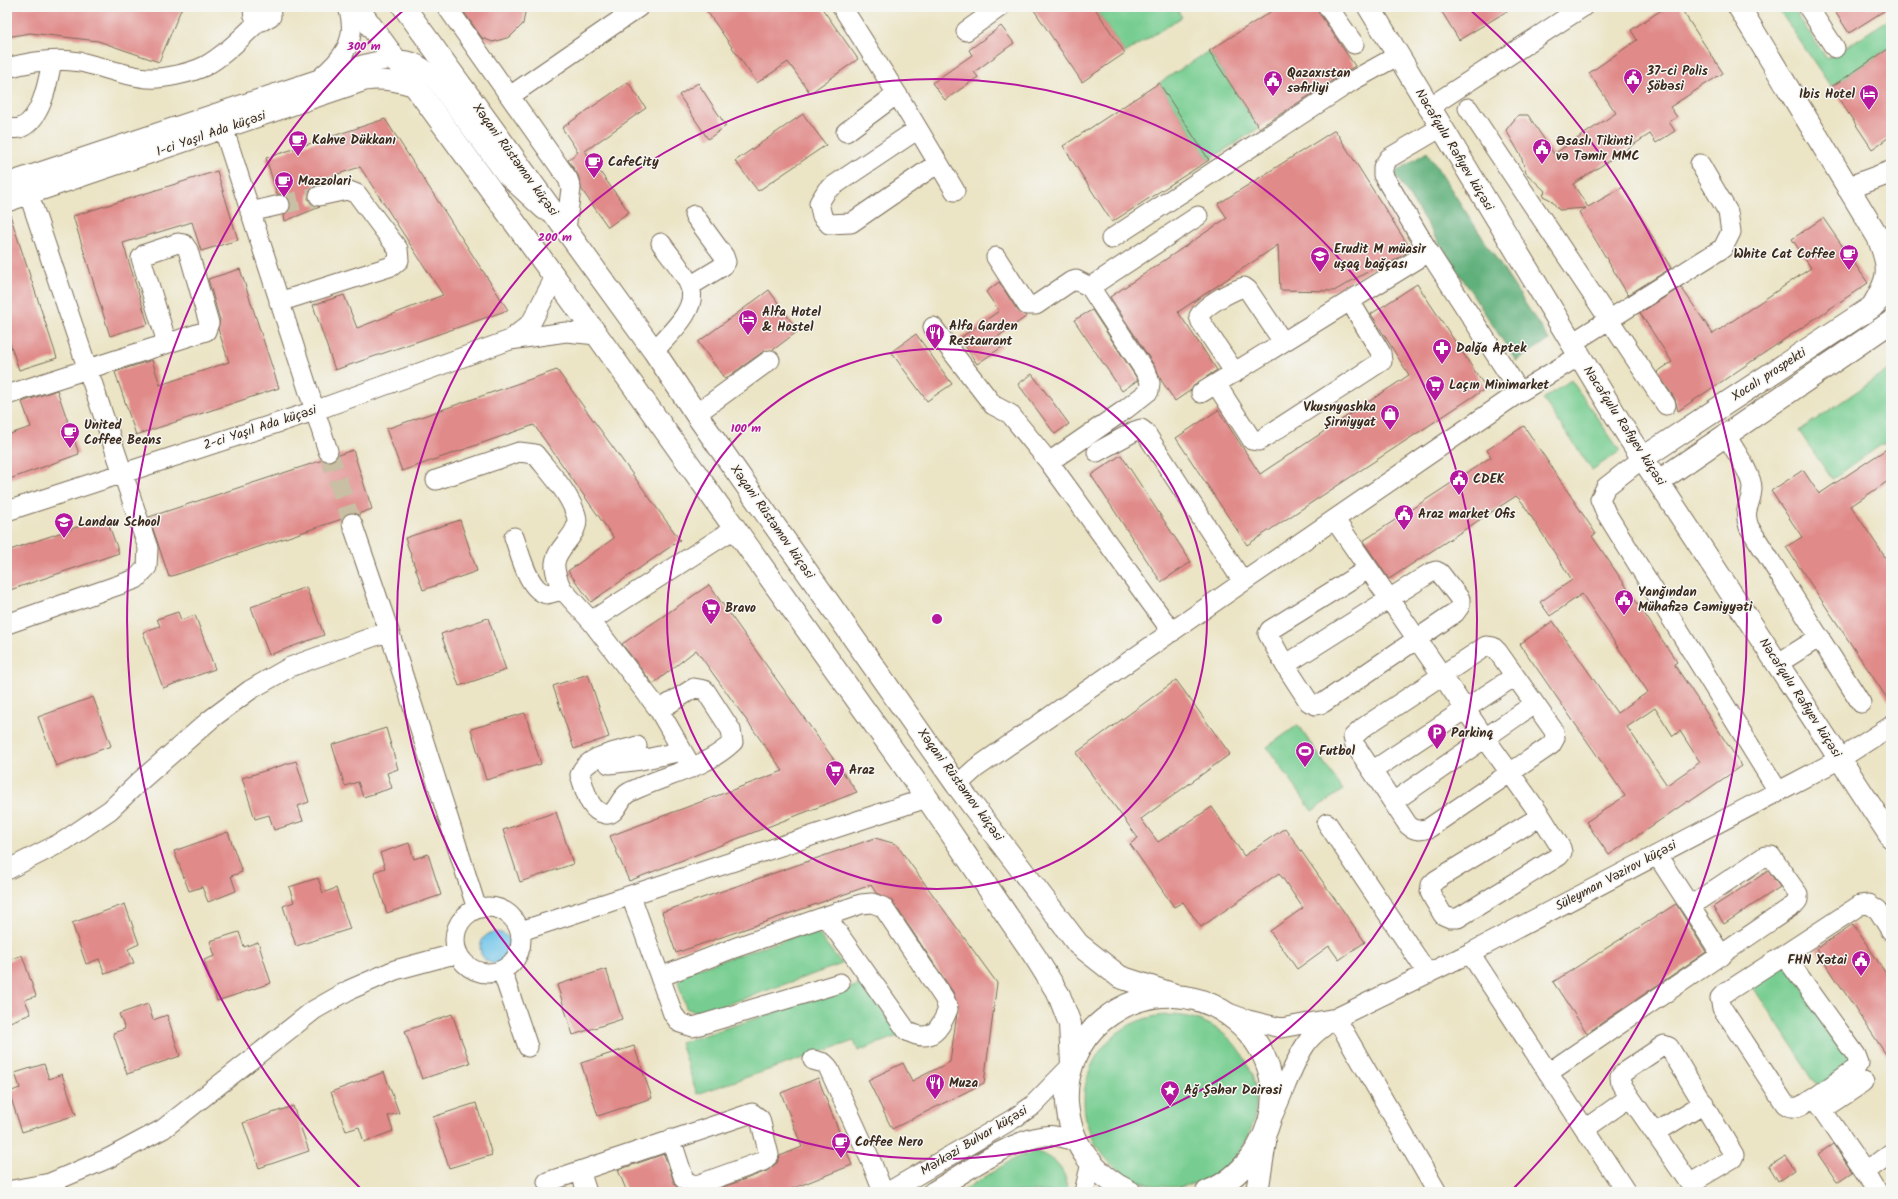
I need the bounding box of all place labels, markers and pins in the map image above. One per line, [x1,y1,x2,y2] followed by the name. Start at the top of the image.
[1646,61,1708,97] place label: 37-ci Polis Şöbəsi
[1287,63,1350,99] place label: Qazaxıstan səfirliyi
[1622,67,1644,95] public building icon: 37-ci Polis Şöbəsi
[1262,69,1284,97] public building icon: Qazaxıstan səfirliyi
[1858,83,1880,111] hotel icon: Ibis Hotel
[1799,84,1856,105] place label: Ibis Hotel
[287,129,309,157] cafe icon: Kahve Dükkanı
[312,130,396,151] place label: Kahve Dükkanı
[1556,131,1639,167] place label: Əsaslı Tikinti və Təmir MMC
[1531,137,1553,165] public building icon: Əsaslı Tikinti və Təmir MMC
[583,151,605,179] cafe icon: CafeCity
[608,152,659,173] place label: CafeCity
[273,170,295,198] cafe icon: Mazzolari
[298,171,352,192] place label: Mazzolari
[1334,239,1427,275] place label: Erudit M müasir uşaq bağçası
[1838,243,1860,271] cafe icon: White Cat Coffee
[1733,244,1836,265] place label: White Cat Coffee
[1309,245,1331,273] school or university icon: Erudit M müasir uşaq bağçası
[762,302,822,338] place label: Alfa Hotel & Hostel
[737,308,759,336] hotel icon: Alfa Hotel & Hostel
[949,316,1018,352] place label: Alfa Garden Restaurant
[924,322,946,350] restaurant icon: Alfa Garden Restaurant
[1431,337,1453,365] pharmacy icon: Dalğa Aptek
[1456,338,1527,359] place label: Dalğa Aptek
[1424,374,1446,402] supermarket icon: Laçın Minimarket
[1449,375,1549,396] place label: Laçın Minimarket
[1303,397,1376,433] place label: Vkusnyashka Şirniyyat
[1379,403,1401,431] shop icon: Vkusnyashka Şirniyyat
[84,415,161,451] place label: United Coffee Beans
[59,421,81,449] cafe icon: United Coffee Beans
[1448,468,1470,496] public building icon: CDEK
[1473,469,1505,490] place label: CDEK
[1393,503,1415,531] public building icon: Araz market Ofis
[1418,504,1515,525] place label: Araz market Ofis
[53,511,75,539] school or university icon: Landau School
[78,512,161,533] place label: Landau School
[1638,582,1753,618] place label: Yanğından Mühafizə Cəmiyyəti
[1613,588,1635,616] public building icon: Yanğından Mühafizə Cəmiyyəti
[700,597,722,625] supermarket icon: Bravo
[725,598,756,619] place label: Bravo
[930,612,944,626] centre of rings
[1426,722,1448,750] parking icon: Parkinq
[1451,723,1493,744] place label: Parkinq
[1294,740,1316,768] sports icon: Futbol
[1319,741,1356,762] place label: Futbol
[824,759,846,787] supermarket icon: Araz
[849,760,875,781] place label: Araz
[1850,949,1872,977] public building icon: FHN Xətai
[1788,950,1848,971] place label: FHN Xətai
[924,1072,946,1100] restaurant icon: Muza
[949,1073,978,1094] place label: Muza
[1159,1079,1181,1107] place icon: Ağ Şəhər Dairəsi
[1184,1080,1282,1101] place label: Ağ Şəhər Dairəsi
[830,1131,852,1159] cafe icon: Coffee Nero
[855,1132,923,1153] place label: Coffee Nero

